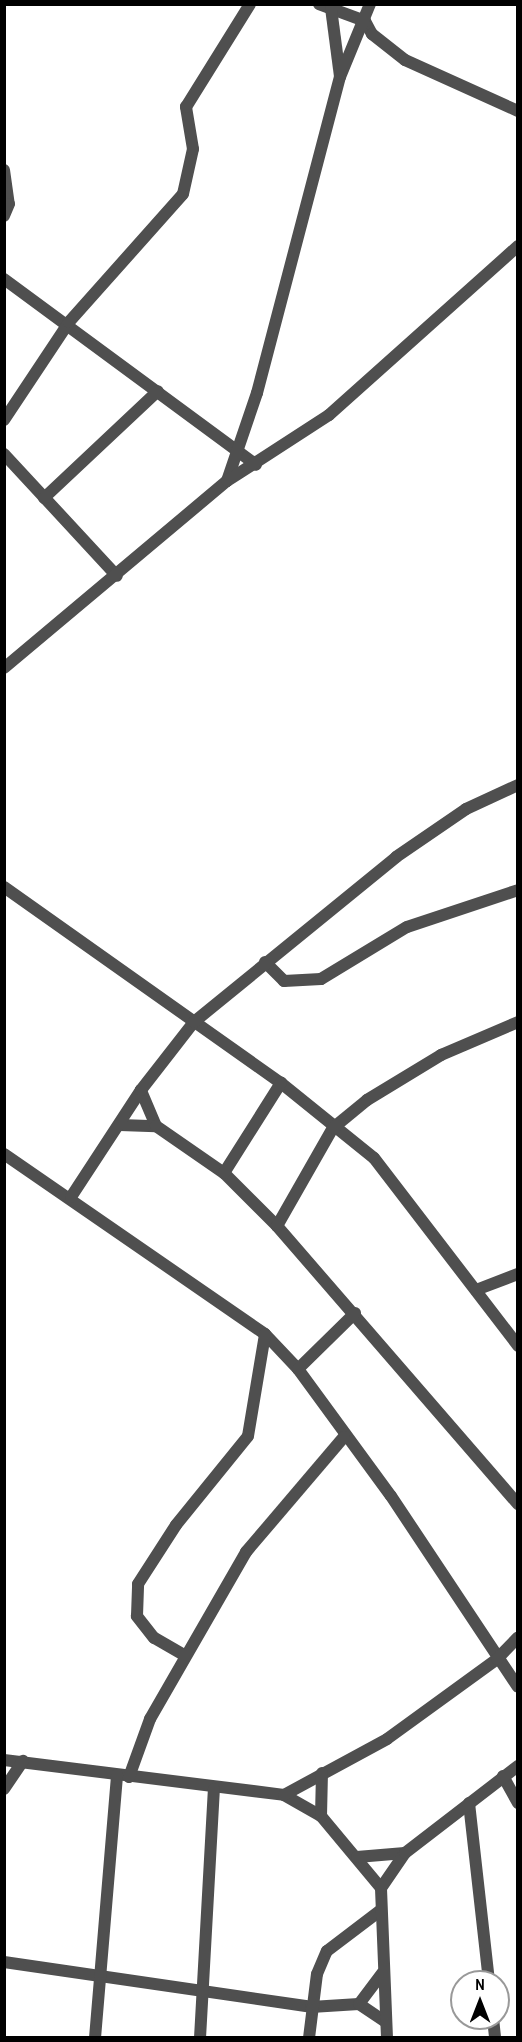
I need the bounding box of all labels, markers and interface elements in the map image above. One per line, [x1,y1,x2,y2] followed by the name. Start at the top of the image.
[450,1970,510,2030] north arrow
[475,1973,485,1995] text: N

